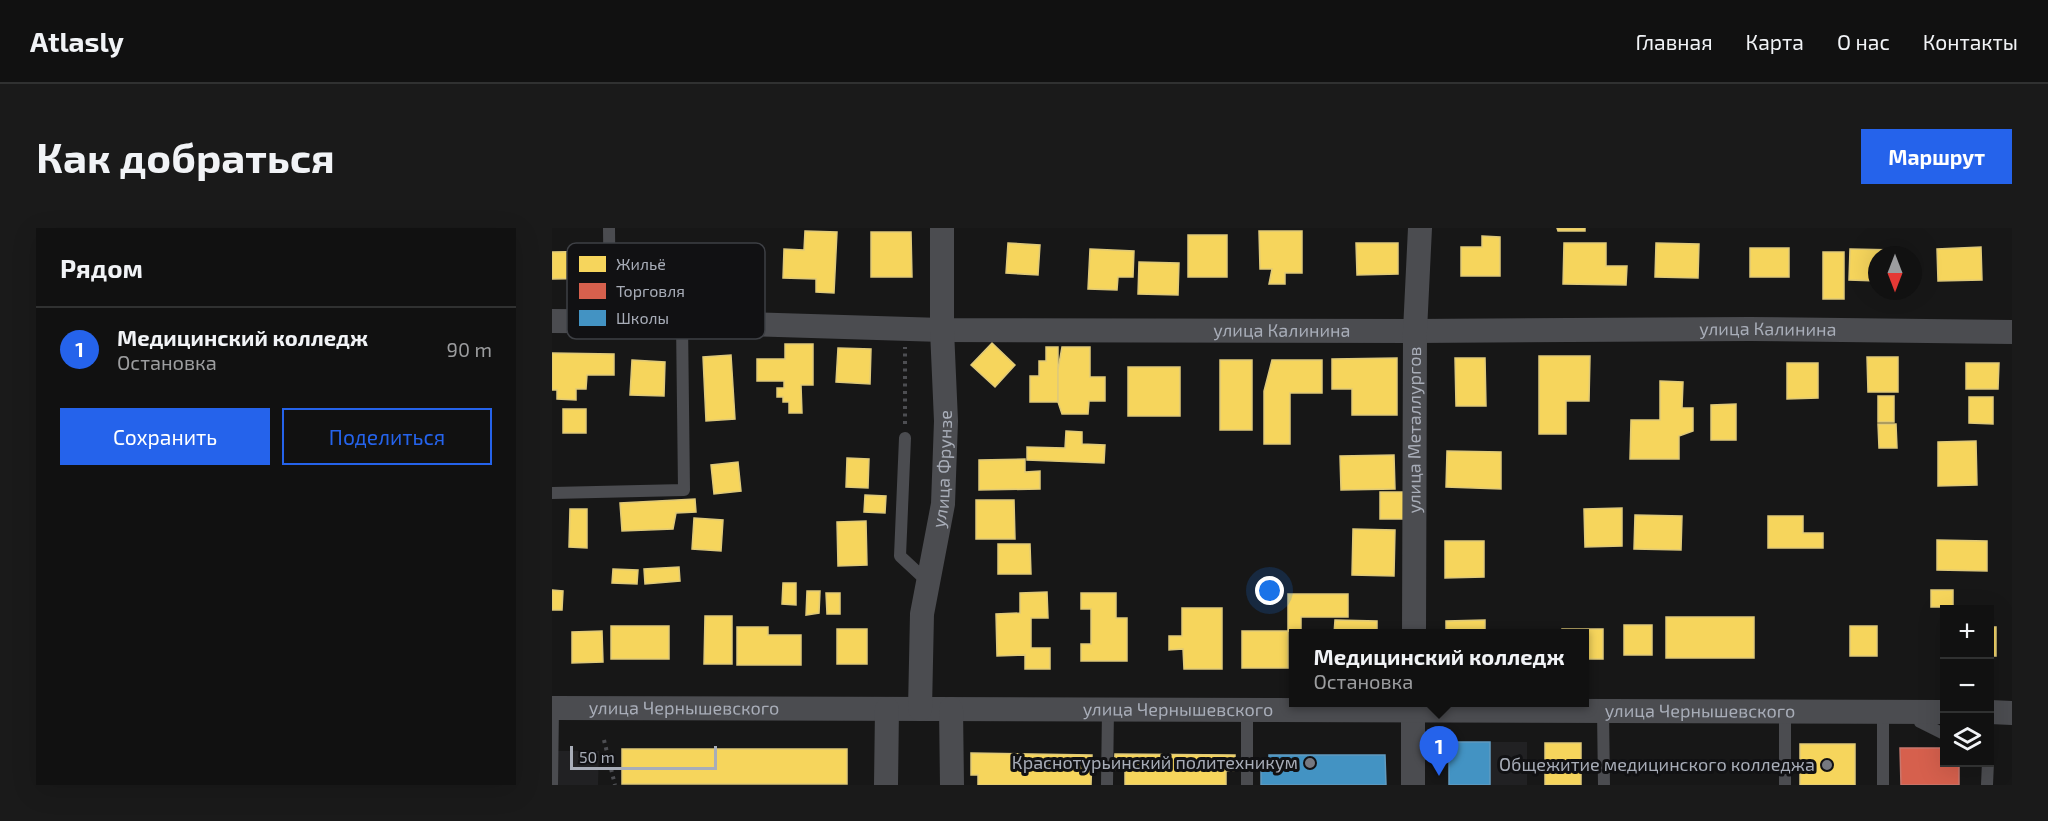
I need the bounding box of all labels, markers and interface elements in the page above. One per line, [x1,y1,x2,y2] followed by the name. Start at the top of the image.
[30,24,124,58] text: Atlasly
[1636,29,1713,54] text: Главная
[1746,29,1804,54] text: Карта
[1837,29,1890,54] text: О нас
[1923,29,2018,54] text: Контакты
[1861,129,2012,184] button: Маршрут
[36,131,335,181] text: Как добраться
[567,243,765,339] legend
[1868,246,1922,300] north arrow
[60,252,143,283] text: Рядом
[616,254,666,273] text: Жильё
[616,281,685,300] text: Торговля
[616,308,669,327] text: Школы
[1699,317,1837,340] street label: улица Калинина
[1213,319,1351,341] street label: улица Калинина
[117,324,368,350] text: Медицинский колледж
[75,337,84,361] text: 1
[447,337,492,361] text: 90 m
[1402,346,1425,514] street label: улица Металлургов
[117,350,217,374] text: Остановка
[60,408,270,465] button: Сохранить
[282,408,492,465] button: Поделиться
[927,410,956,530] street label: улица Фрунзе
[1255,576,1284,605] your location
[1940,605,1994,767] map controls
[1940,605,1994,659] button: +
[1289,629,1589,707] popup
[1313,643,1565,669] text: Медицинский колледж
[1940,659,1994,713] button: −
[1313,669,1413,693] text: Остановка
[589,696,779,719] street label: улица Чернышевского
[1083,698,1273,720] street label: улица Чернышевского
[1605,699,1795,722] street label: улица Чернышевского
[1940,713,1994,767] button: layers
[1420,726,1458,776] pin: 1
[570,743,717,770] scale bar
[579,747,615,766] text: 50 m
[1012,751,1298,773] place label: Краснотурьинский политехникум
[1499,753,1815,775] place label: Общежитие медицинского колледжа
[1303,756,1317,770] marker: Краснотурьинский политехникум
[1820,758,1834,772] marker: Общежитие медицинского колледжа

